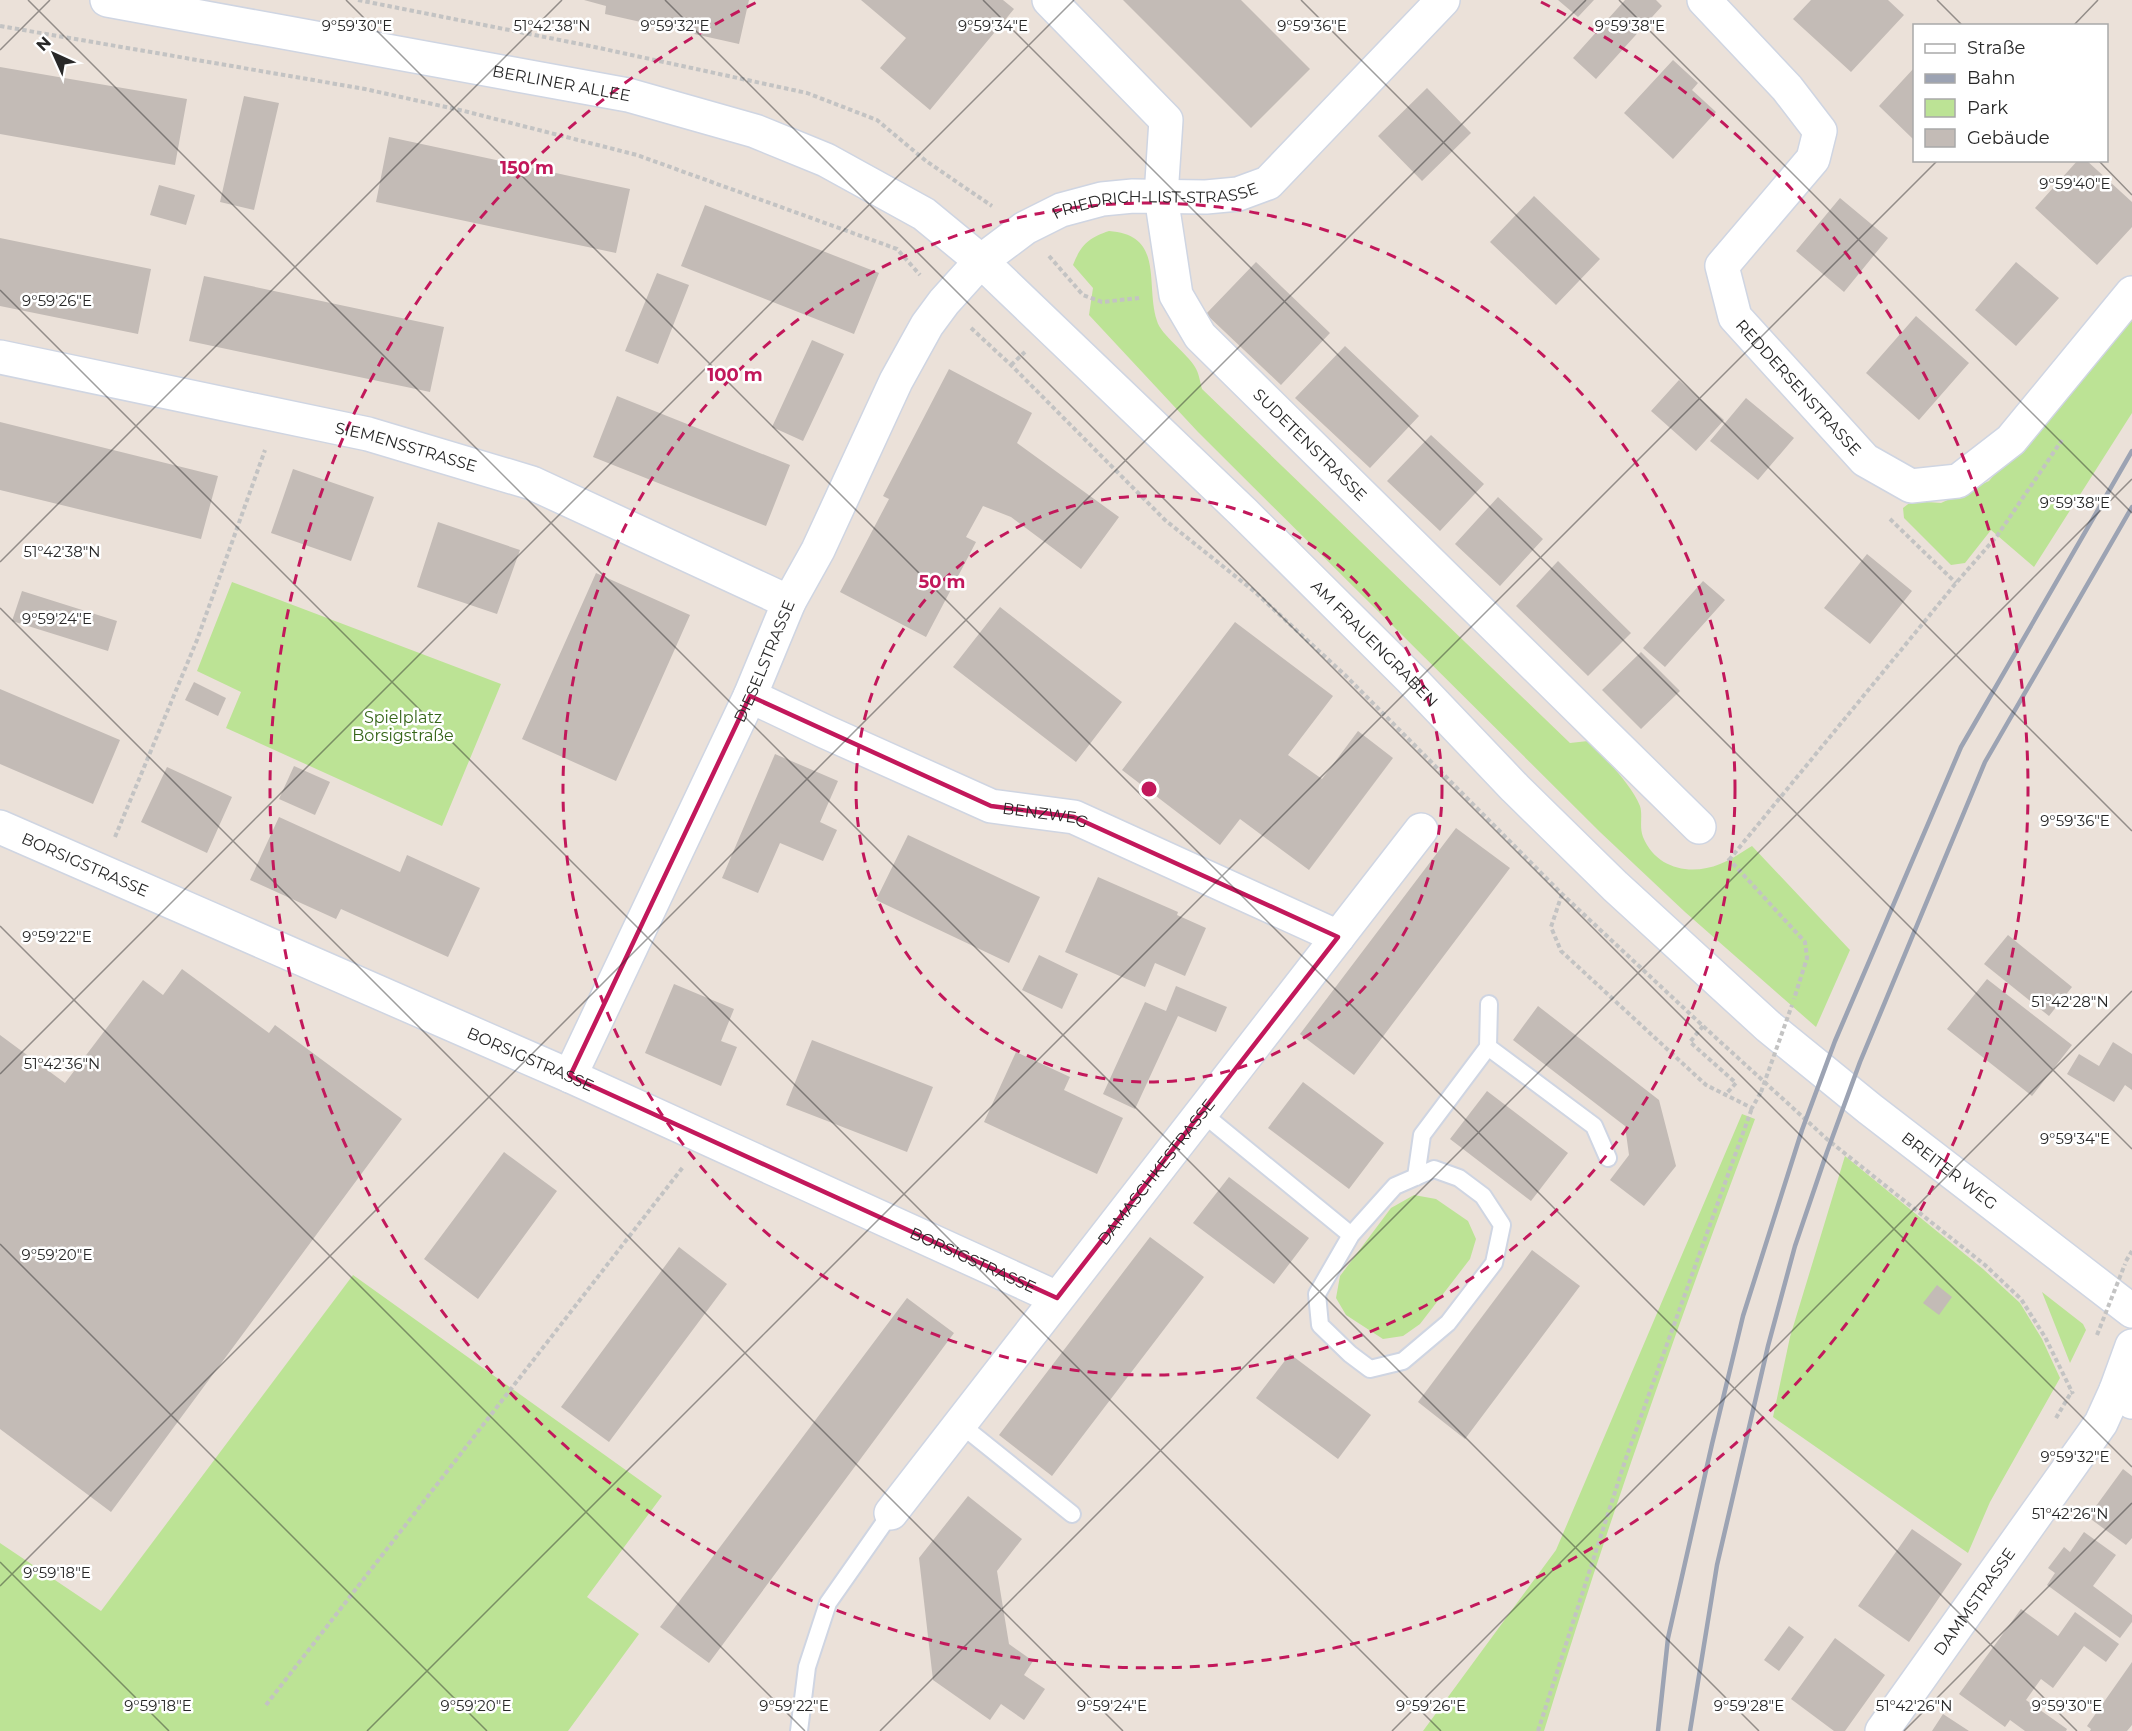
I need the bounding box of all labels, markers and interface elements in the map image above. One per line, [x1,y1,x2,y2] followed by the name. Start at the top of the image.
[322,16,392,35] text: 9°59'30"E
[513,16,591,35] text: 51°42'38"N
[640,16,710,35] text: 9°59'32"E
[958,16,1028,35] text: 9°59'34"E
[1277,16,1347,35] text: 9°59'36"E
[1595,16,1665,35] text: 9°59'38"E
[24,24,84,84] north arrow
[1913,24,2108,162] legend
[32,32,55,55] text: N
[1967,37,2026,59] text: Straße
[491,61,632,105] street label: BERLINER ALLEE
[1967,67,2016,89] text: Bahn
[1967,97,2008,119] text: Park
[1967,127,2050,149] text: Gebäude
[500,157,554,179] text: 150 m
[2039,174,2111,193] text: 9°59'40"E
[1049,179,1261,223] street label: FRIEDRICH-LIST-STRASSE
[22,291,92,310] text: 9°59'26"E
[1732,316,1865,459] street label: REDDERSENSTRASSE
[707,364,763,386] text: 100 m
[1249,385,1371,505] street label: SUDETENSTRASSE
[333,418,479,476] street label: SIEMENSSTRASSE
[2040,493,2110,512] text: 9°59'38"E
[23,542,101,561] text: 51°42'38"N
[919,571,965,593] text: 50 m
[1307,576,1442,711] street label: AM FRAUENGRABEN
[730,597,799,726] street label: DIESELSTRASSE
[22,609,92,628] text: 9°59'24"E
[352,708,454,745] park label: Spielplatz Borsigstraße
[1139,779,1159,799] centre of rings
[1001,799,1091,832] street label: BENZWEG
[2040,811,2110,830] text: 9°59'36"E
[19,829,151,901] street label: BORSIGSTRASSE
[22,927,92,946] text: 9°59'22"E
[2031,992,2109,1011] text: 51°42'28"N
[464,1023,597,1096] street label: BORSIGSTRASSE
[24,1054,100,1073] text: 51°42'36"N
[1094,1095,1219,1249] street label: DAMASCHKESTRASSE
[1898,1128,2001,1214] street label: BREITER WEG
[2040,1129,2110,1148] text: 9°59'34"E
[907,1223,1039,1297] street label: BORSIGSTRASSE
[22,1245,92,1264] text: 9°59'20"E
[2040,1447,2110,1466] text: 9°59'32"E
[2032,1504,2108,1523] text: 51°42'26"N
[1930,1544,2019,1659] street label: DAMMSTRASSE
[23,1563,91,1582] text: 9°59'18"E
[124,1696,192,1715] text: 9°59'18"E
[441,1696,511,1715] text: 9°59'20"E
[759,1696,829,1715] text: 9°59'22"E
[1077,1696,1147,1715] text: 9°59'24"E
[1396,1696,1466,1715] text: 9°59'26"E
[1714,1696,1784,1715] text: 9°59'28"E
[1876,1696,1952,1715] text: 51°42'26"N
[2032,1696,2102,1715] text: 9°59'30"E

